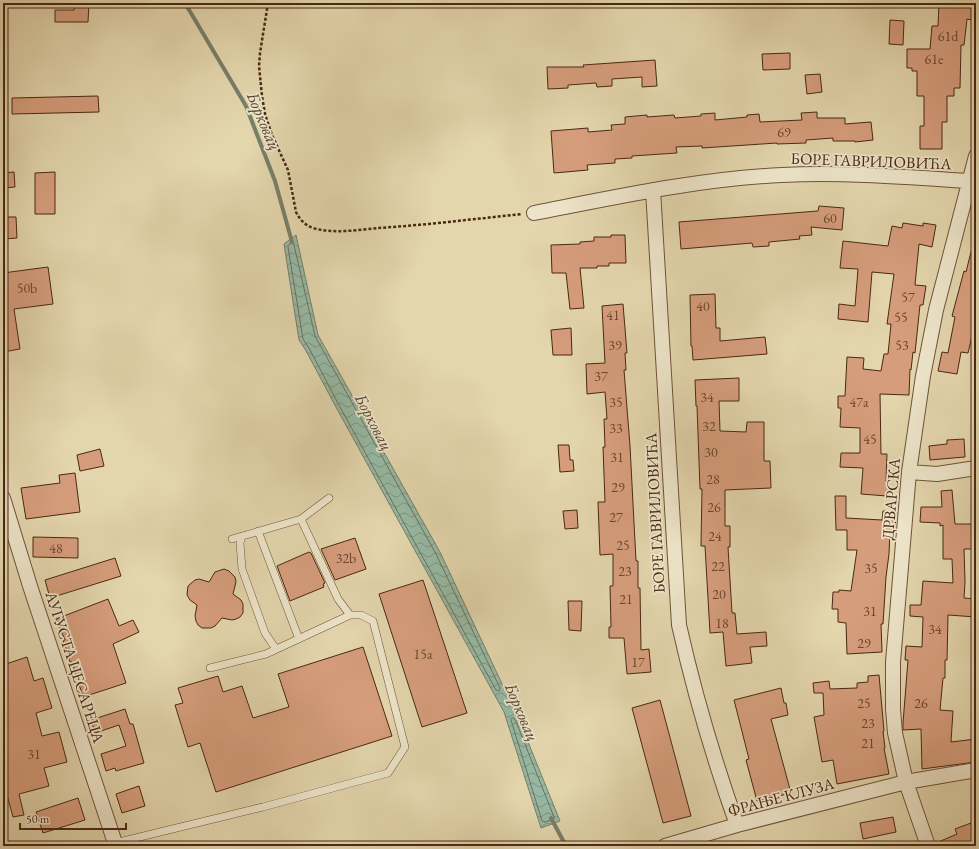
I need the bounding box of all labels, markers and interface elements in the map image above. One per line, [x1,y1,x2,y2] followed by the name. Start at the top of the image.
[938,27,959,45] house number: 61d
[925,50,944,68] house number: 61e
[241,87,286,154] water label: Борковац
[777,123,791,141] house number: 69
[790,148,953,174] street label: БОРЕ ГАВРИЛОВИЋА
[823,209,837,227] house number: 60
[17,279,37,297] house number: 50b
[901,288,915,306] house number: 57
[696,297,710,315] house number: 40
[606,306,620,324] house number: 41
[894,308,908,326] house number: 55
[608,336,622,354] house number: 39
[895,336,909,354] house number: 53
[594,367,608,385] house number: 37
[700,388,714,406] house number: 34
[349,389,398,454] water label: Борковац
[609,393,623,411] house number: 35
[849,393,869,411] house number: 47a
[702,417,716,435] house number: 32
[609,419,623,437] house number: 33
[863,430,877,448] house number: 45
[640,431,670,594] street label: БОРЕ ГАВРИЛОВИЋА
[704,443,718,461] house number: 30
[610,448,624,466] house number: 31
[877,456,905,541] street label: ДРВАРСКА
[706,470,720,488] house number: 28
[611,478,625,496] house number: 29
[707,498,721,516] house number: 26
[609,508,623,526] house number: 27
[708,527,722,545] house number: 24
[616,536,630,554] house number: 25
[49,539,63,557] house number: 48
[336,549,356,567] house number: 32b
[711,557,725,575] house number: 22
[864,559,878,577] house number: 35
[618,562,632,580] house number: 23
[712,585,726,603] house number: 20
[40,588,110,746] street label: АУГУСТА ЦЕСАРЕЦА
[619,590,633,608] house number: 21
[863,602,877,620] house number: 31
[715,614,729,632] house number: 18
[928,620,942,638] house number: 34
[857,634,871,652] house number: 29
[413,645,433,663] house number: 15a
[631,653,645,671] house number: 17
[499,678,544,745] water label: Борковац
[857,694,871,712] house number: 25
[914,694,928,712] house number: 26
[861,714,875,732] house number: 23
[861,734,875,752] house number: 21
[27,745,41,763] house number: 31
[726,772,837,821] street label: ФРАЊЕ КЛУЗА
[20,805,126,831] scale bar
[26,811,50,827] text: 50 m

